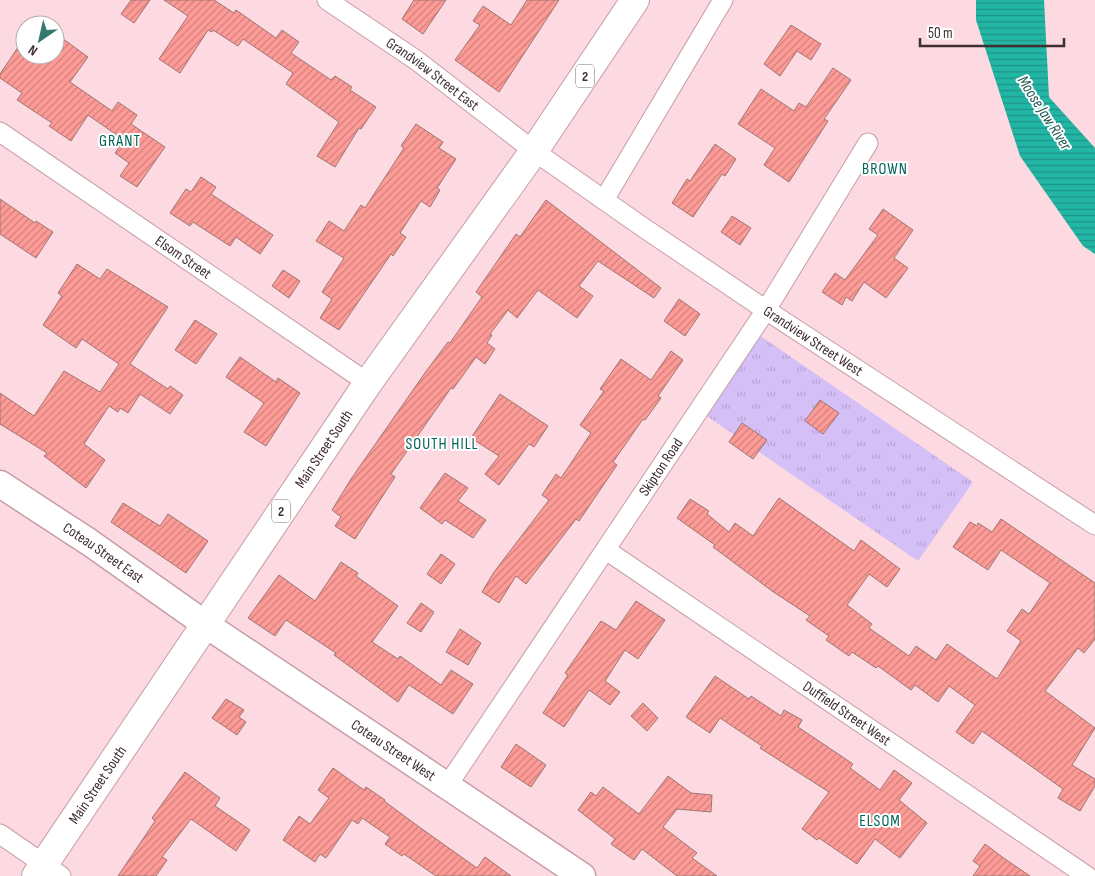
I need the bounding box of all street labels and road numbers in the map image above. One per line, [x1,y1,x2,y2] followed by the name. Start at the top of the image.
[383,33,483,115] street label: Grandview Street East
[576,64,594,88] road number: 2
[151,231,216,283] street label: Elsom Street
[760,301,867,381] street label: Grandview Street West
[291,406,357,492] street label: Main Street South
[635,434,687,500] street label: Skipton Road
[272,500,290,522] road number: 2
[59,518,148,587] street label: Coteau Street East
[799,677,895,750] street label: Duffield Street West
[347,715,440,785] street label: Coteau Street West
[64,742,131,828] street label: Main Street South

